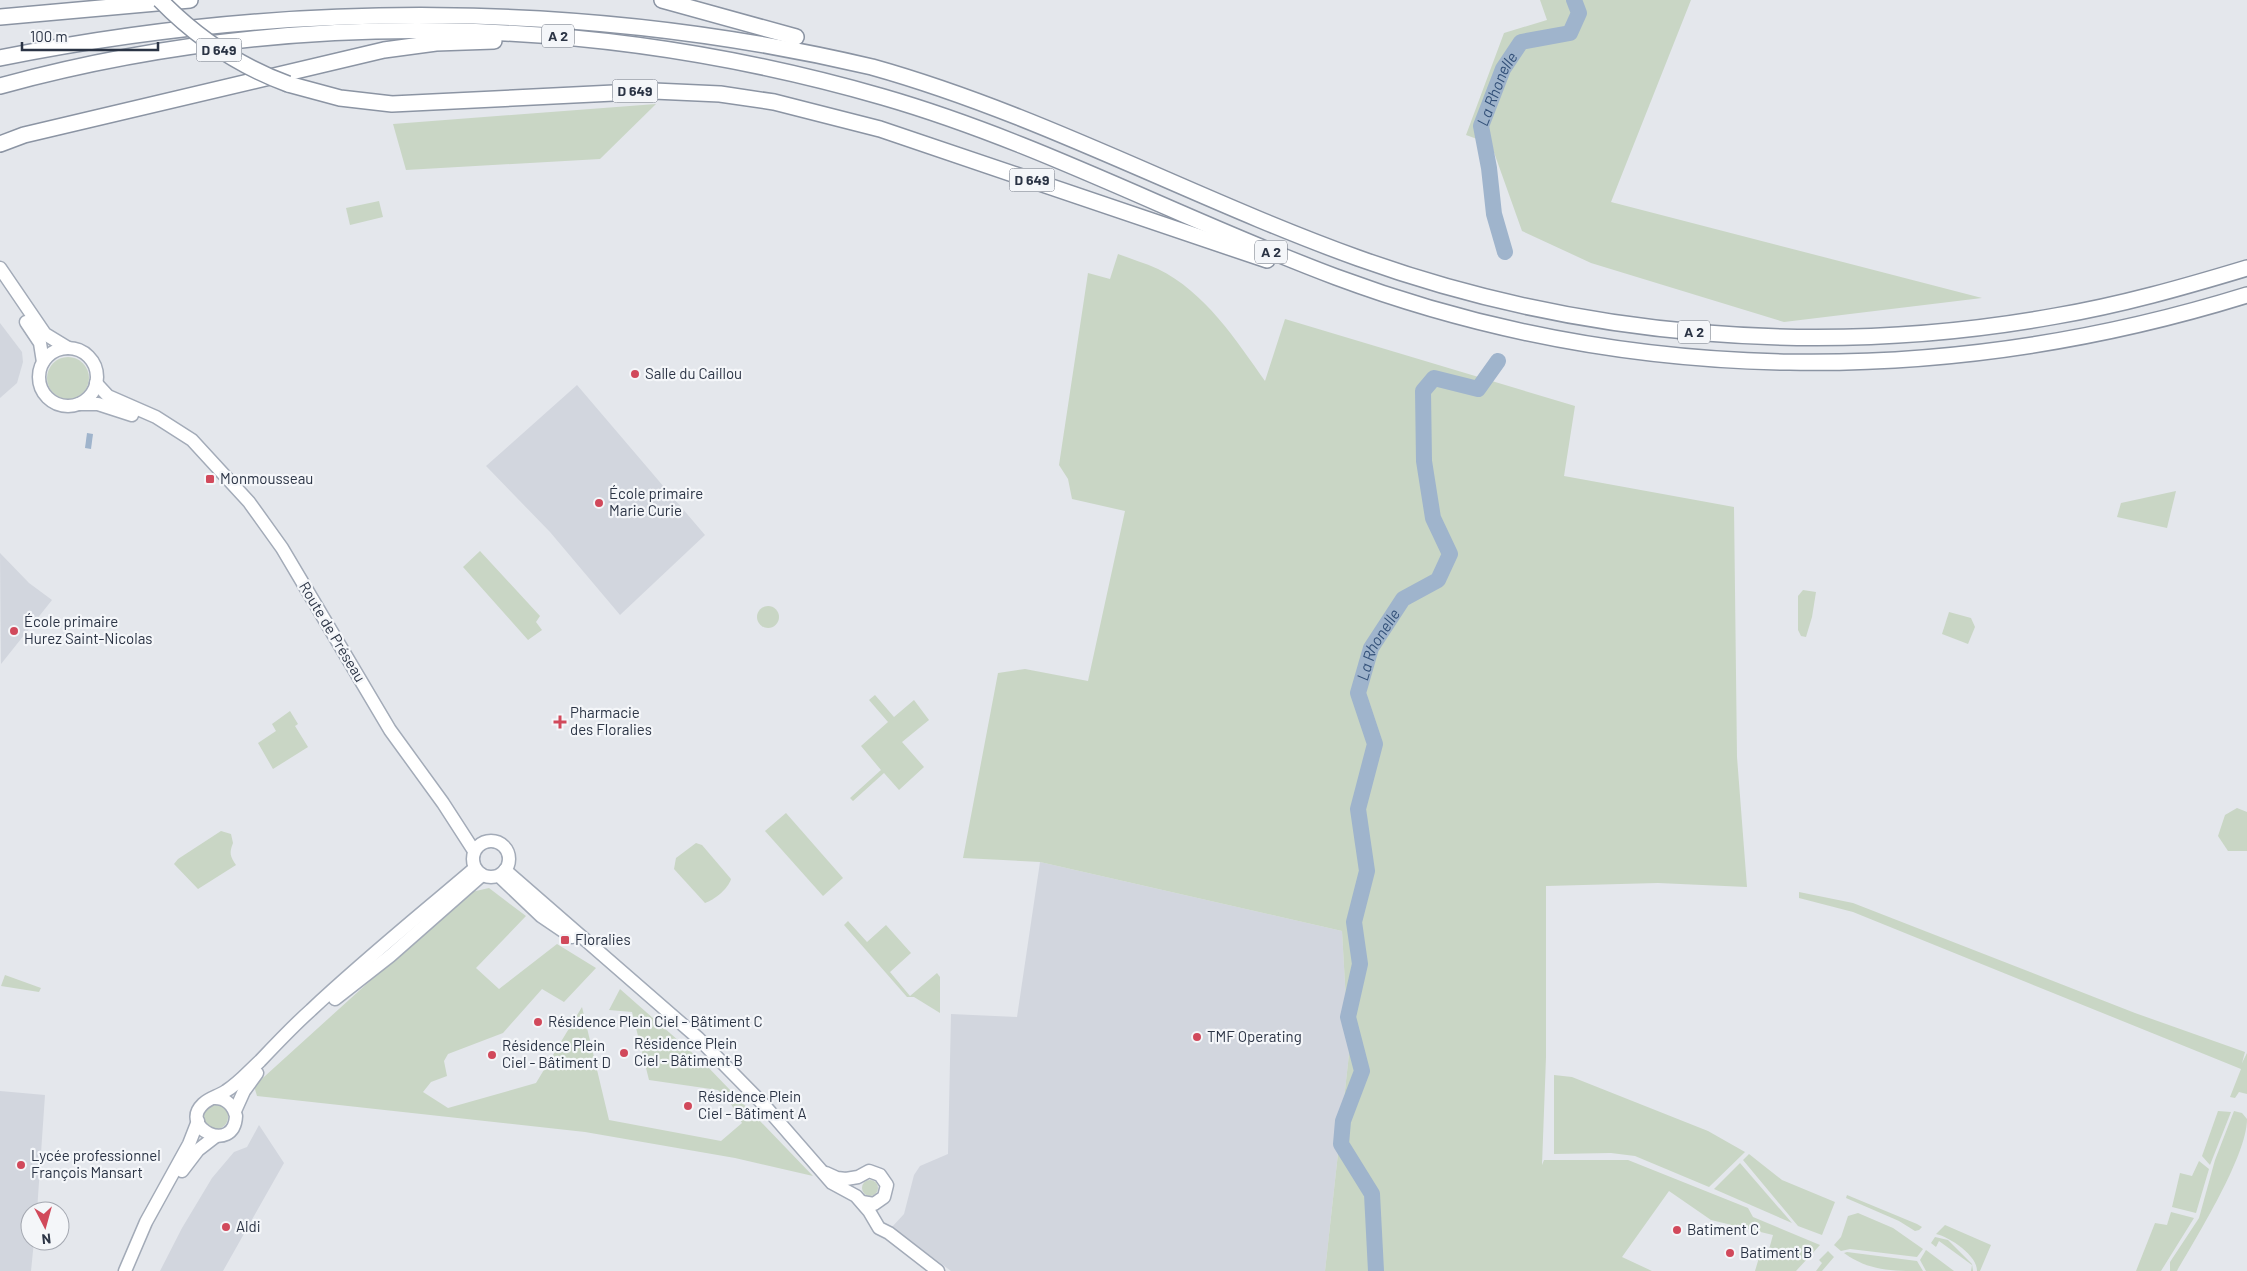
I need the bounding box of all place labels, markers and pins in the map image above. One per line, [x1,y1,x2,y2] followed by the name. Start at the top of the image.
[645,364,742,382] place label: Salle du Caillou
[629,368,641,380] marker: Salle du Caillou
[220,469,313,487] place label: Monmousseau
[204,473,216,485] marker: Monmousseau
[609,484,703,519] place label: École primaire Marie Curie
[593,497,605,509] marker: École primaire Marie Curie
[24,612,153,647] place label: École primaire Hurez Saint-Nicolas
[8,625,20,637] marker: École primaire Hurez Saint-Nicolas
[570,703,652,738] place label: Pharmacie des Floralies
[554,716,566,728] marker: Pharmacie des Floralies
[575,930,631,948] place label: Floralies
[559,934,571,946] marker: Floralies
[548,1012,763,1030] place label: Résidence Plein Ciel - Bâtiment C
[532,1016,544,1028] marker: Résidence Plein Ciel - Bâtiment C
[1207,1027,1302,1045] place label: TMF Operating
[1191,1031,1203,1043] marker: TMF Operating
[634,1034,743,1069] place label: Résidence Plein Ciel - Bâtiment B
[502,1036,611,1071] place label: Résidence Plein Ciel - Bâtiment D
[618,1047,630,1059] marker: Résidence Plein Ciel - Bâtiment B
[486,1049,498,1061] marker: Résidence Plein Ciel - Bâtiment D
[698,1087,806,1122] place label: Résidence Plein Ciel - Bâtiment A
[682,1100,694,1112] marker: Résidence Plein Ciel - Bâtiment A
[31,1146,161,1181] place label: Lycée professionnel François Mansart
[15,1159,27,1171] marker: Lycée professionnel François Mansart
[236,1217,261,1235] place label: Aldi
[1687,1220,1759,1238] place label: Batiment C
[220,1221,232,1233] marker: Aldi
[1671,1224,1683,1236] marker: Batiment C
[1740,1243,1812,1261] place label: Batiment B
[1724,1247,1736,1259] marker: Batiment B

